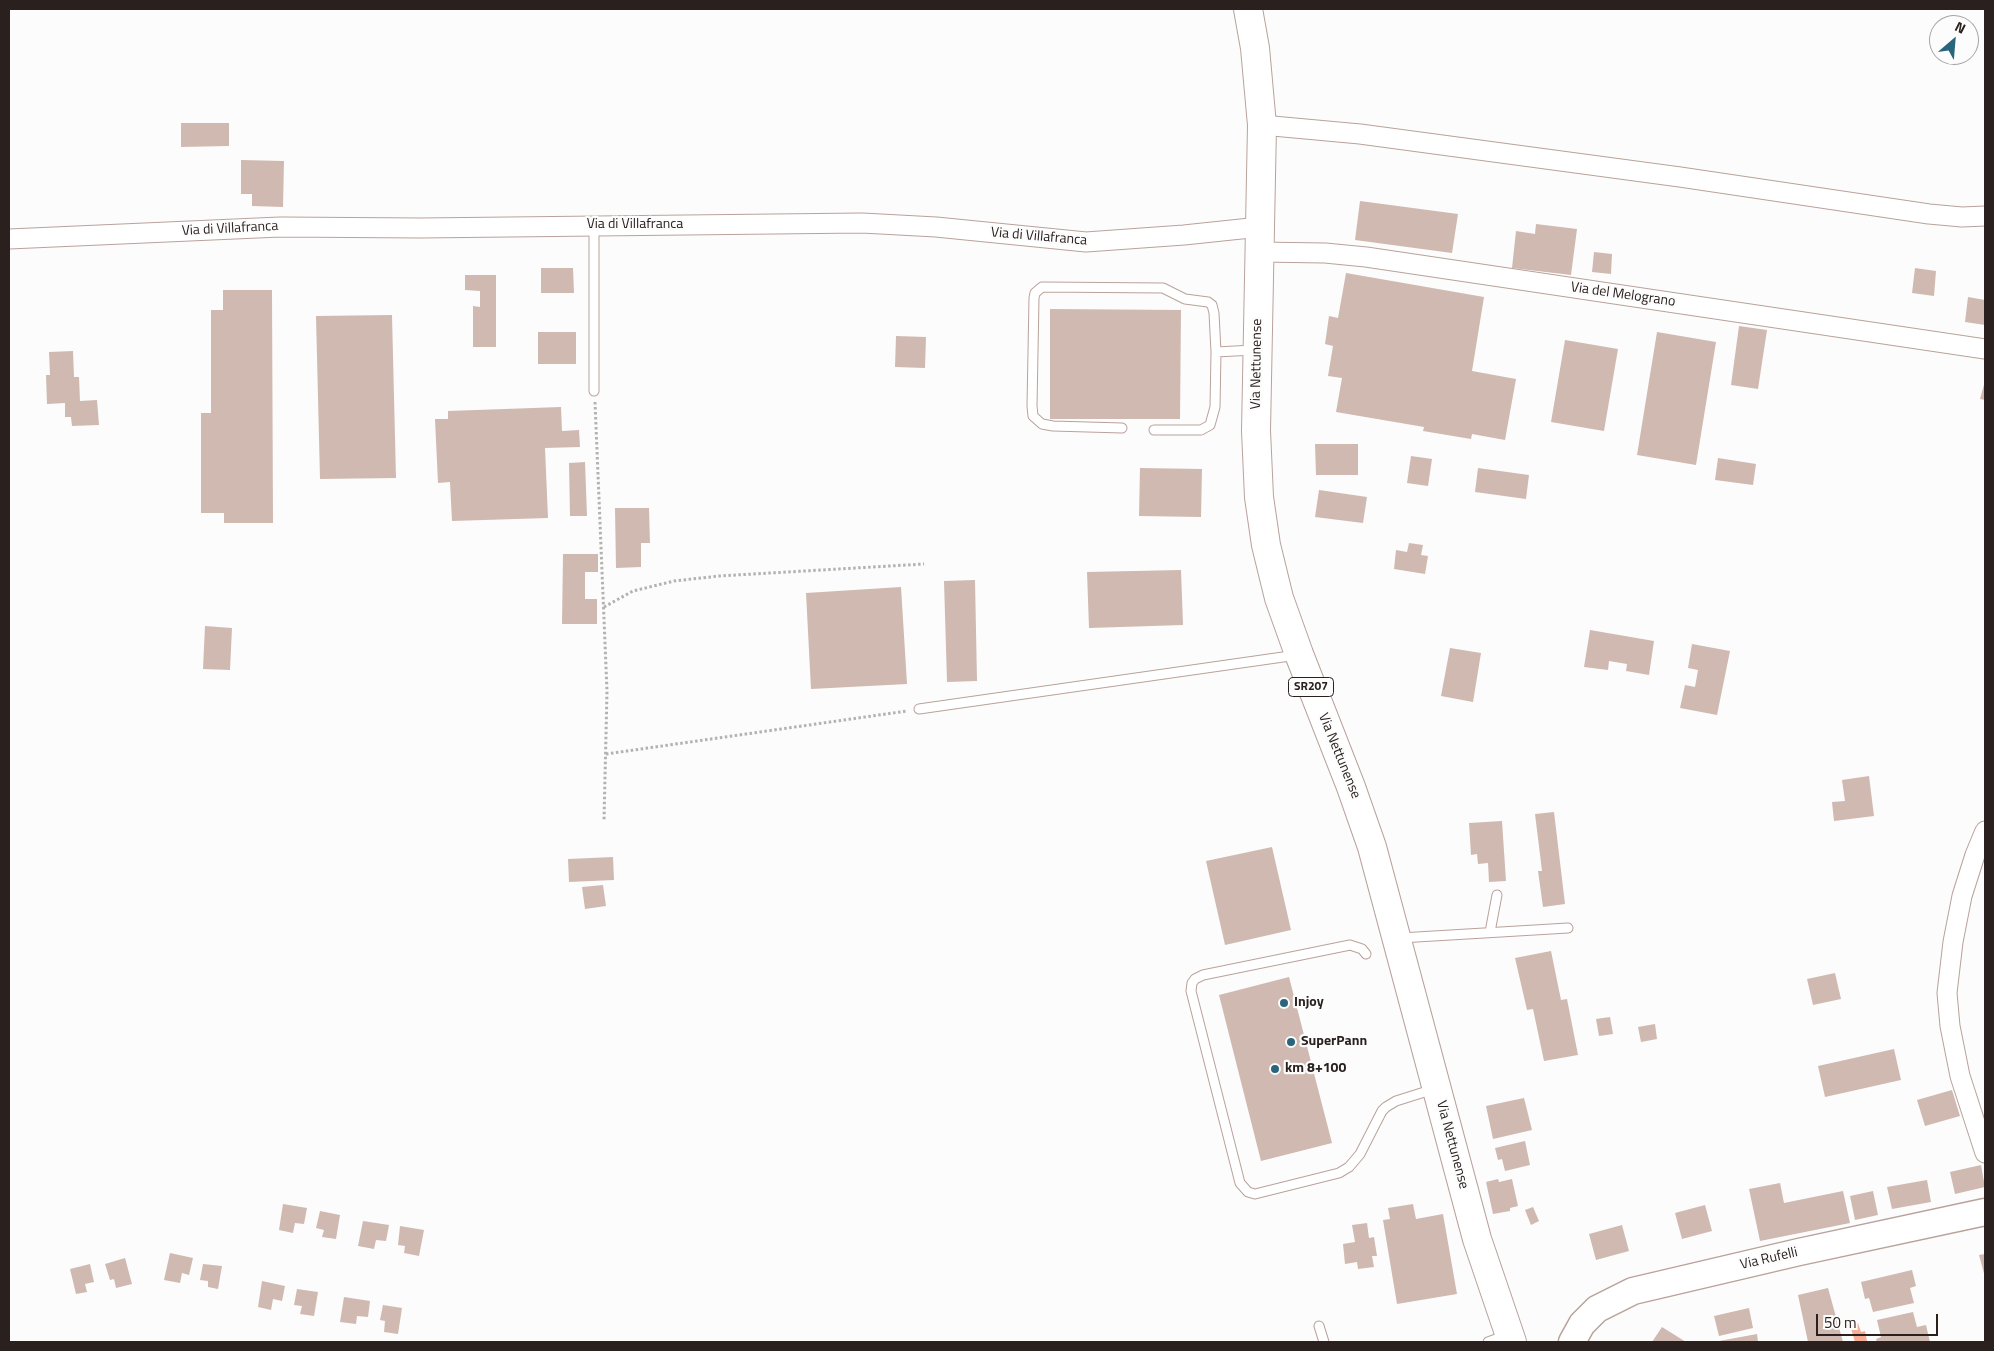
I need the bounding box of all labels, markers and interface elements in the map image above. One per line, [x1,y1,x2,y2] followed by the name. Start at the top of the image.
[1929,15,1979,65] north arrow
[1951,16,1970,39] text: N
[587,217,683,233] street label: Via di Villafranca
[181,218,279,240] street label: Via di Villafranca
[990,224,1088,250] street label: Via di Villafranca
[1570,279,1676,311] street label: Via del Melograno
[1248,319,1266,409] street label: Via Nettunense
[1288,678,1334,696] road number: SR207
[1314,711,1364,801] street label: Via Nettunense
[1294,995,1324,1011] place label: Injoy
[1278,997,1290,1009] marker: Injoy
[1301,1034,1367,1050] place label: SuperPann
[1285,1036,1297,1048] marker: SuperPann
[1285,1061,1346,1077] place label: km 8+100
[1269,1063,1281,1075] marker: km 8+100
[1432,1099,1472,1191] street label: Via Nettunense
[1739,1244,1799,1274] street label: Via Rufelli
[1819,1304,1942,1336] scale bar
[1824,1311,1857,1334] text: 50 m

